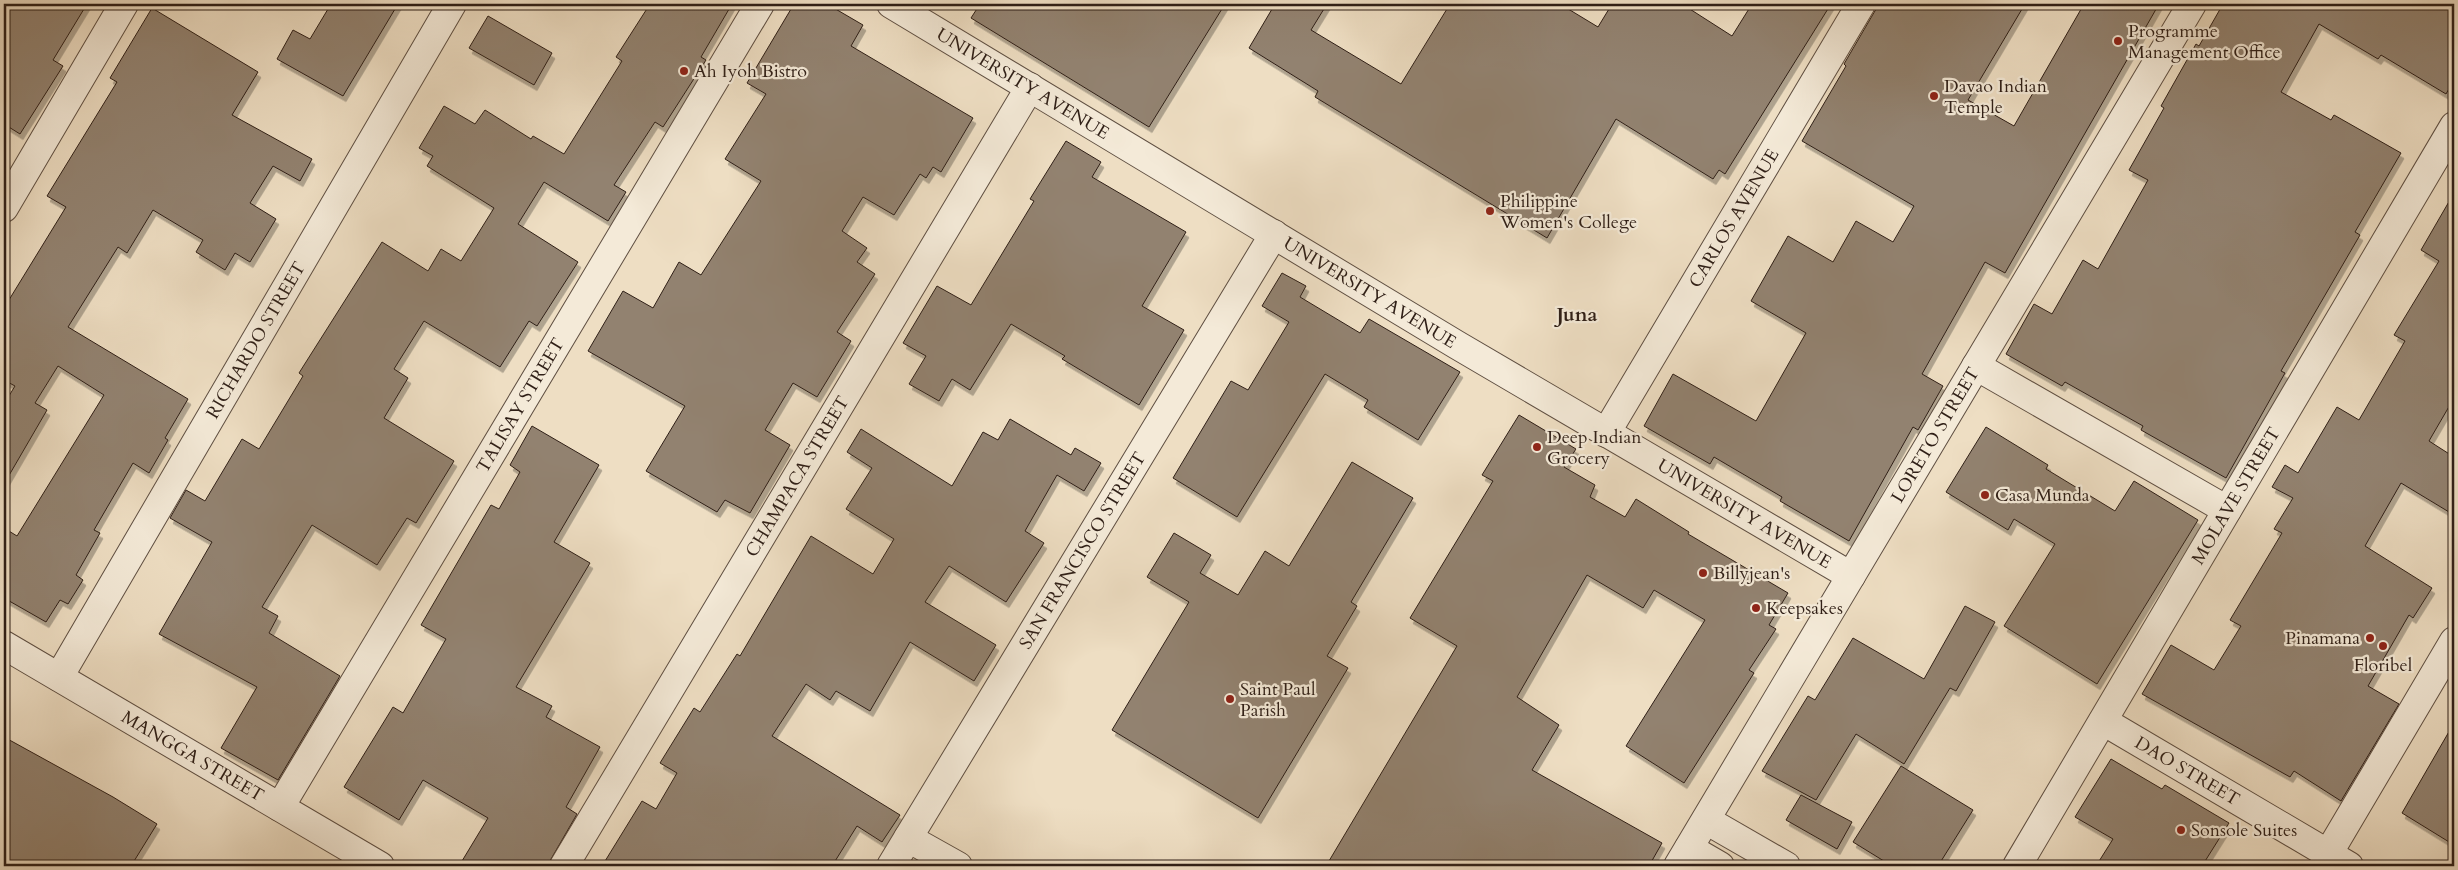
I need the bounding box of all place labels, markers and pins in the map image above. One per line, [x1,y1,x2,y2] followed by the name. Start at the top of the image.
[2128,19,2281,65] place label: Programme Management Office
[2112,35,2124,47] marker: Programme Management Office
[694,59,807,84] place label: Ah Iyoh Bistro
[678,65,690,77] marker: Ah Iyoh Bistro
[1944,74,2048,120] place label: Davao Indian Temple
[1928,90,1940,102] marker: Davao Indian Temple
[1499,189,1637,235] place label: Philippine Women's College
[1484,205,1496,217] marker: Philippine Women's College
[1547,425,1642,471] place label: Deep Indian Grocery
[1531,441,1543,453] marker: Deep Indian Grocery
[1995,483,2090,508] place label: Casa Munda
[1979,489,1991,501] marker: Casa Munda
[1713,561,1790,586] place label: Billyjean's
[1697,567,1709,579] marker: Billyjean's
[1766,596,1843,621] place label: Keepsakes
[1750,602,1762,614] marker: Keepsakes
[2285,626,2360,651] place label: Pinamana
[2364,632,2376,644] marker: Pinamana
[2377,640,2389,652] marker: Floribel
[2354,653,2413,678] place label: Floribel
[1240,677,1316,723] place label: Saint Paul Parish
[1224,693,1236,705] marker: Saint Paul Parish
[2191,818,2297,843] place label: Sonsole Suites
[2175,824,2187,836] marker: Sonsole Suites

